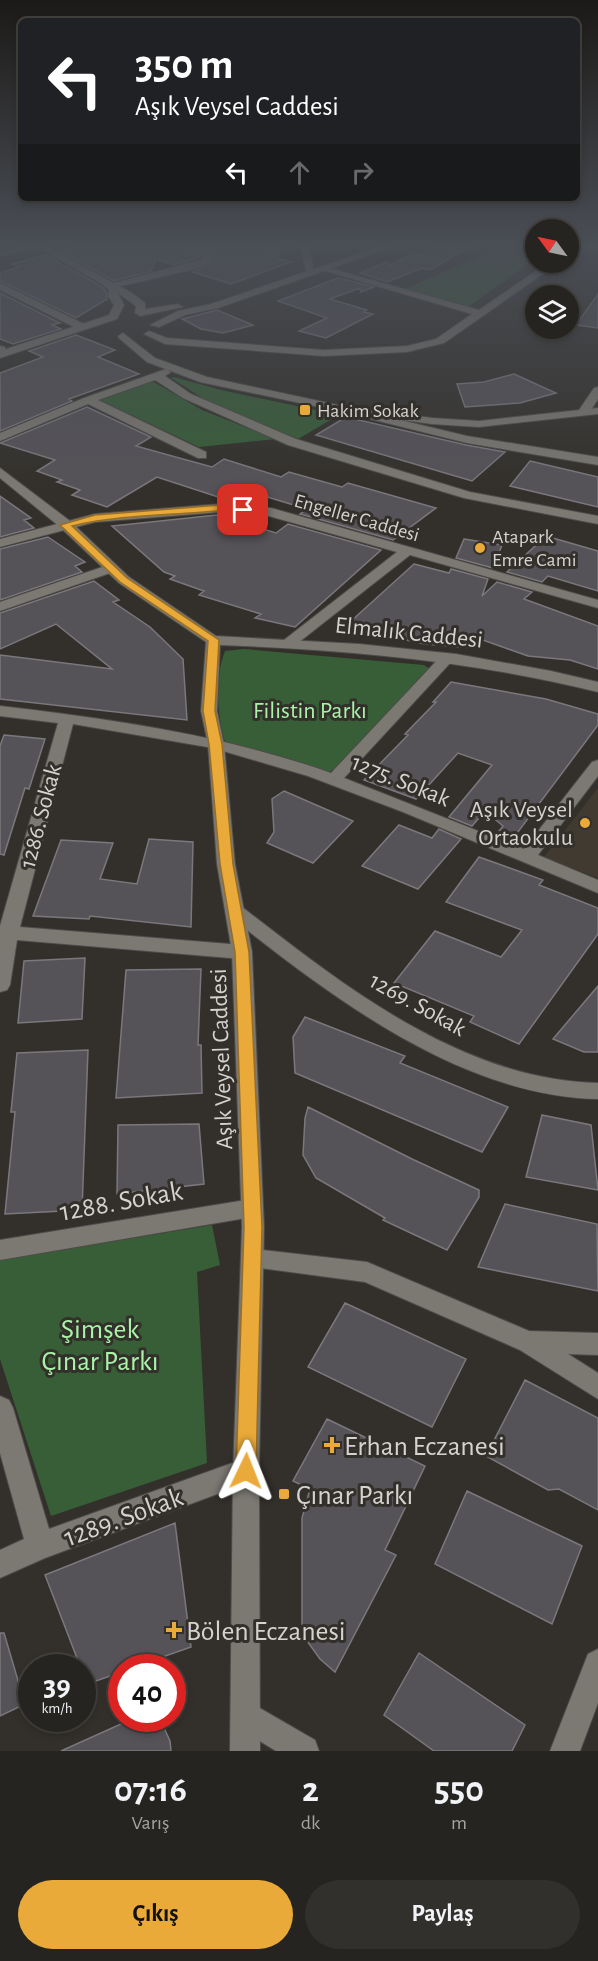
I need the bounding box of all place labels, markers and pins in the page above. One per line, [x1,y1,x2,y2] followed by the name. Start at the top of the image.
[317,401,419,421] place label: Hakim Sokak
[298,403,312,417] marker: Hakim Sokak
[217,484,268,535] pin
[492,527,576,570] place label: Atapark Emre Cami
[473,541,487,555] marker: Atapark Emre Cami
[470,798,573,850] place label: Aşık Veysel Ortaokulu
[578,816,592,830] marker: Aşık Veysel Ortaokulu
[344,1433,505,1461] place label: Erhan Eczanesi
[325,1438,339,1452] marker: Erhan Eczanesi
[296,1482,413,1510] place label: Çınar Parkı
[277,1487,291,1501] marker: Çınar Parkı
[186,1618,346,1646] place label: Bölen Eczanesi
[167,1623,181,1637] marker: Bölen Eczanesi

